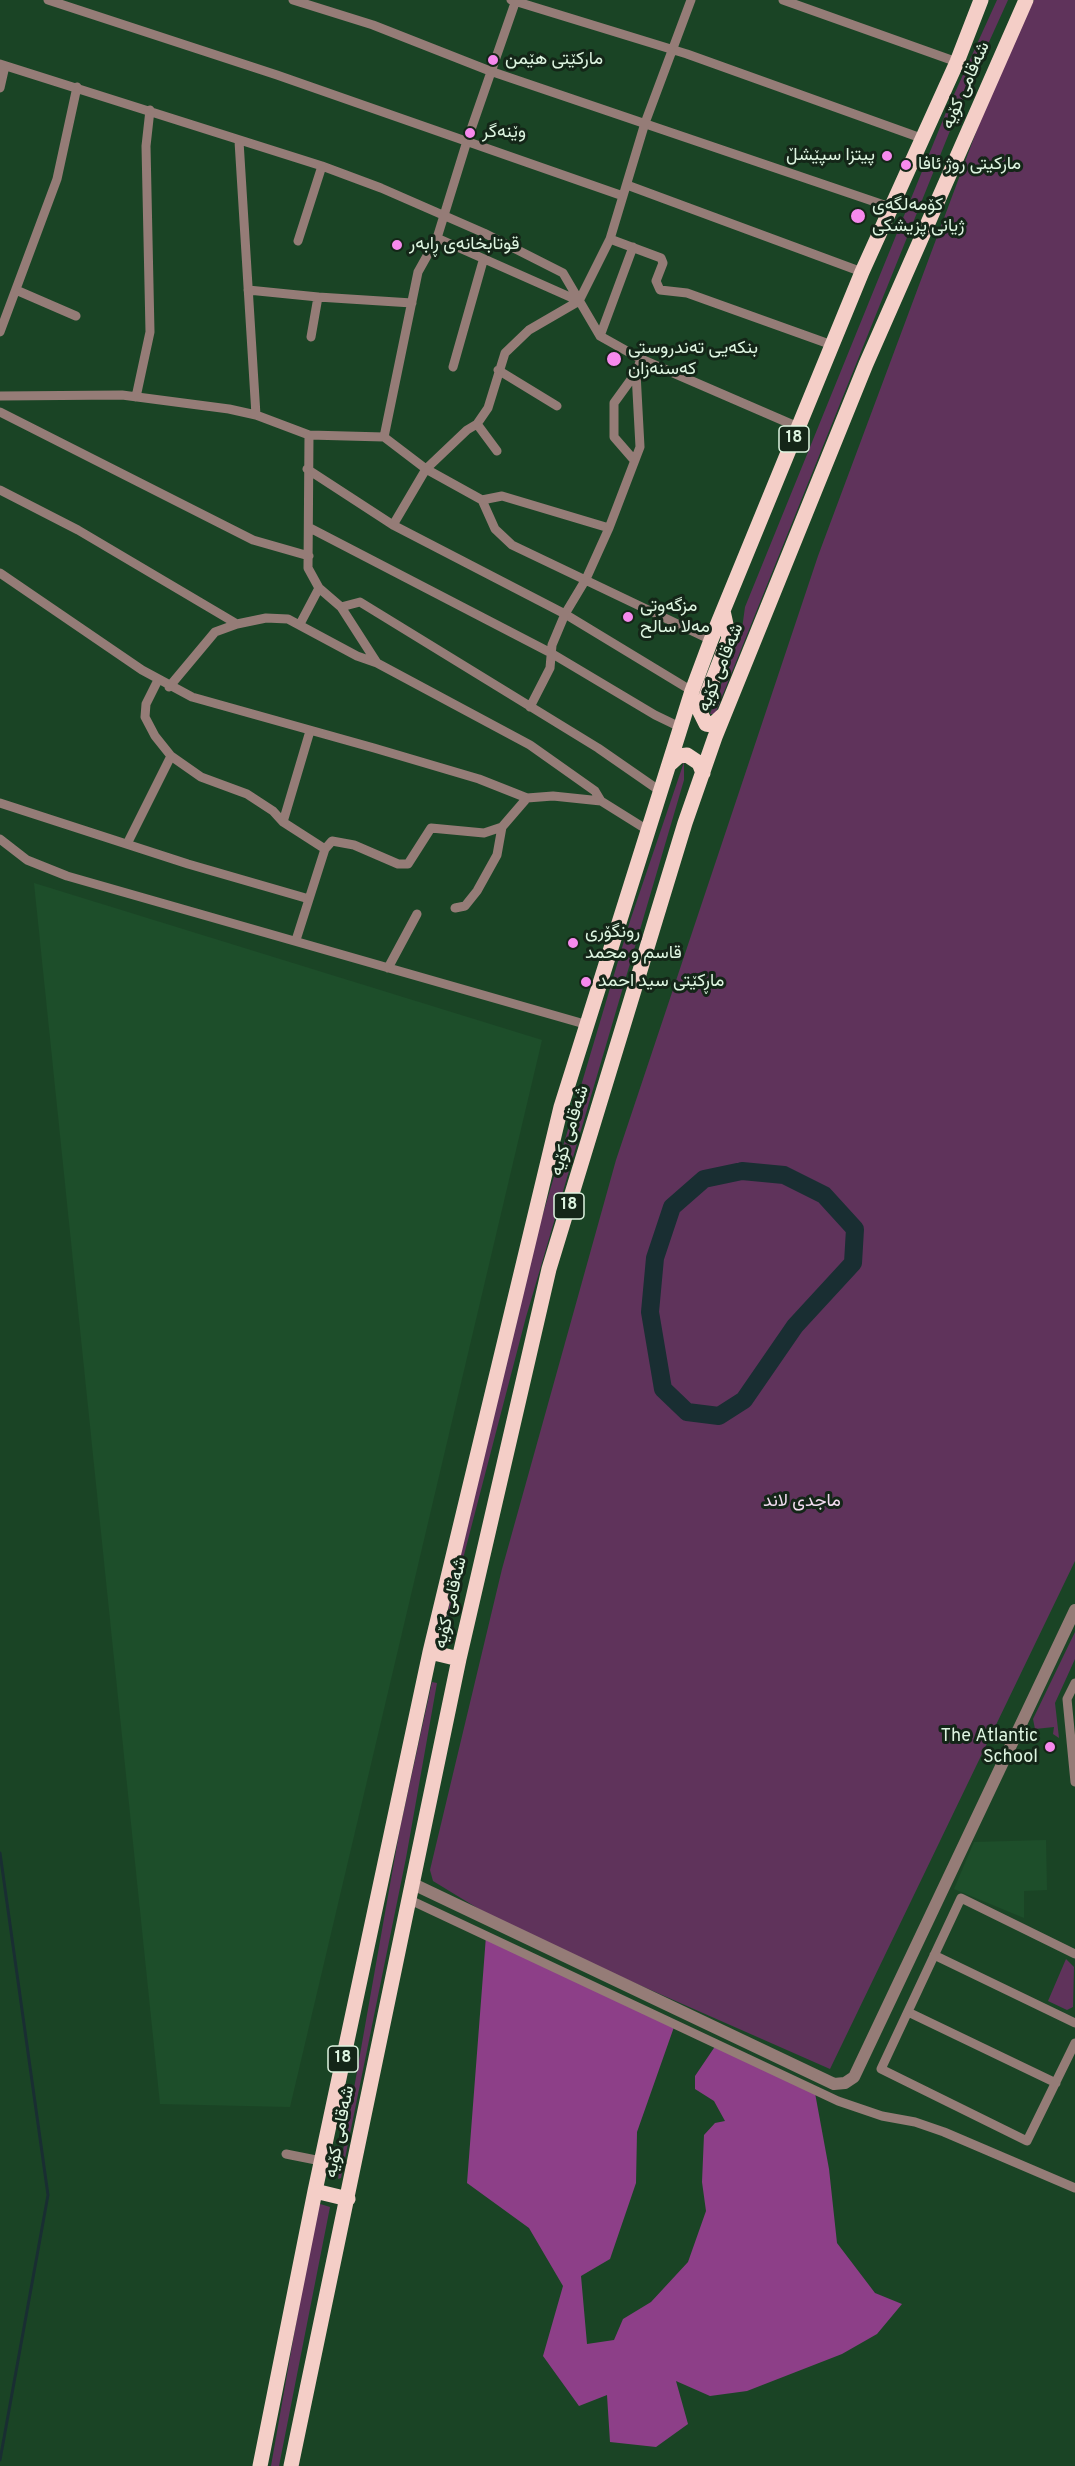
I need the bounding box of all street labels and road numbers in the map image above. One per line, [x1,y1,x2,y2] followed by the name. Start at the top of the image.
[938,39,996,133] street label: شەقامی کۆیە
[779,426,809,452] road number: 18
[695,621,749,715] street label: شەقامی کۆیە
[547,1083,595,1179] street label: شەقامی کۆیە
[554,1193,584,1219] road number: 18
[431,1555,473,1651] street label: شەقامی کۆیە
[328,2046,358,2072] road number: 18
[322,2084,360,2180] street label: شەقامی کۆیە

